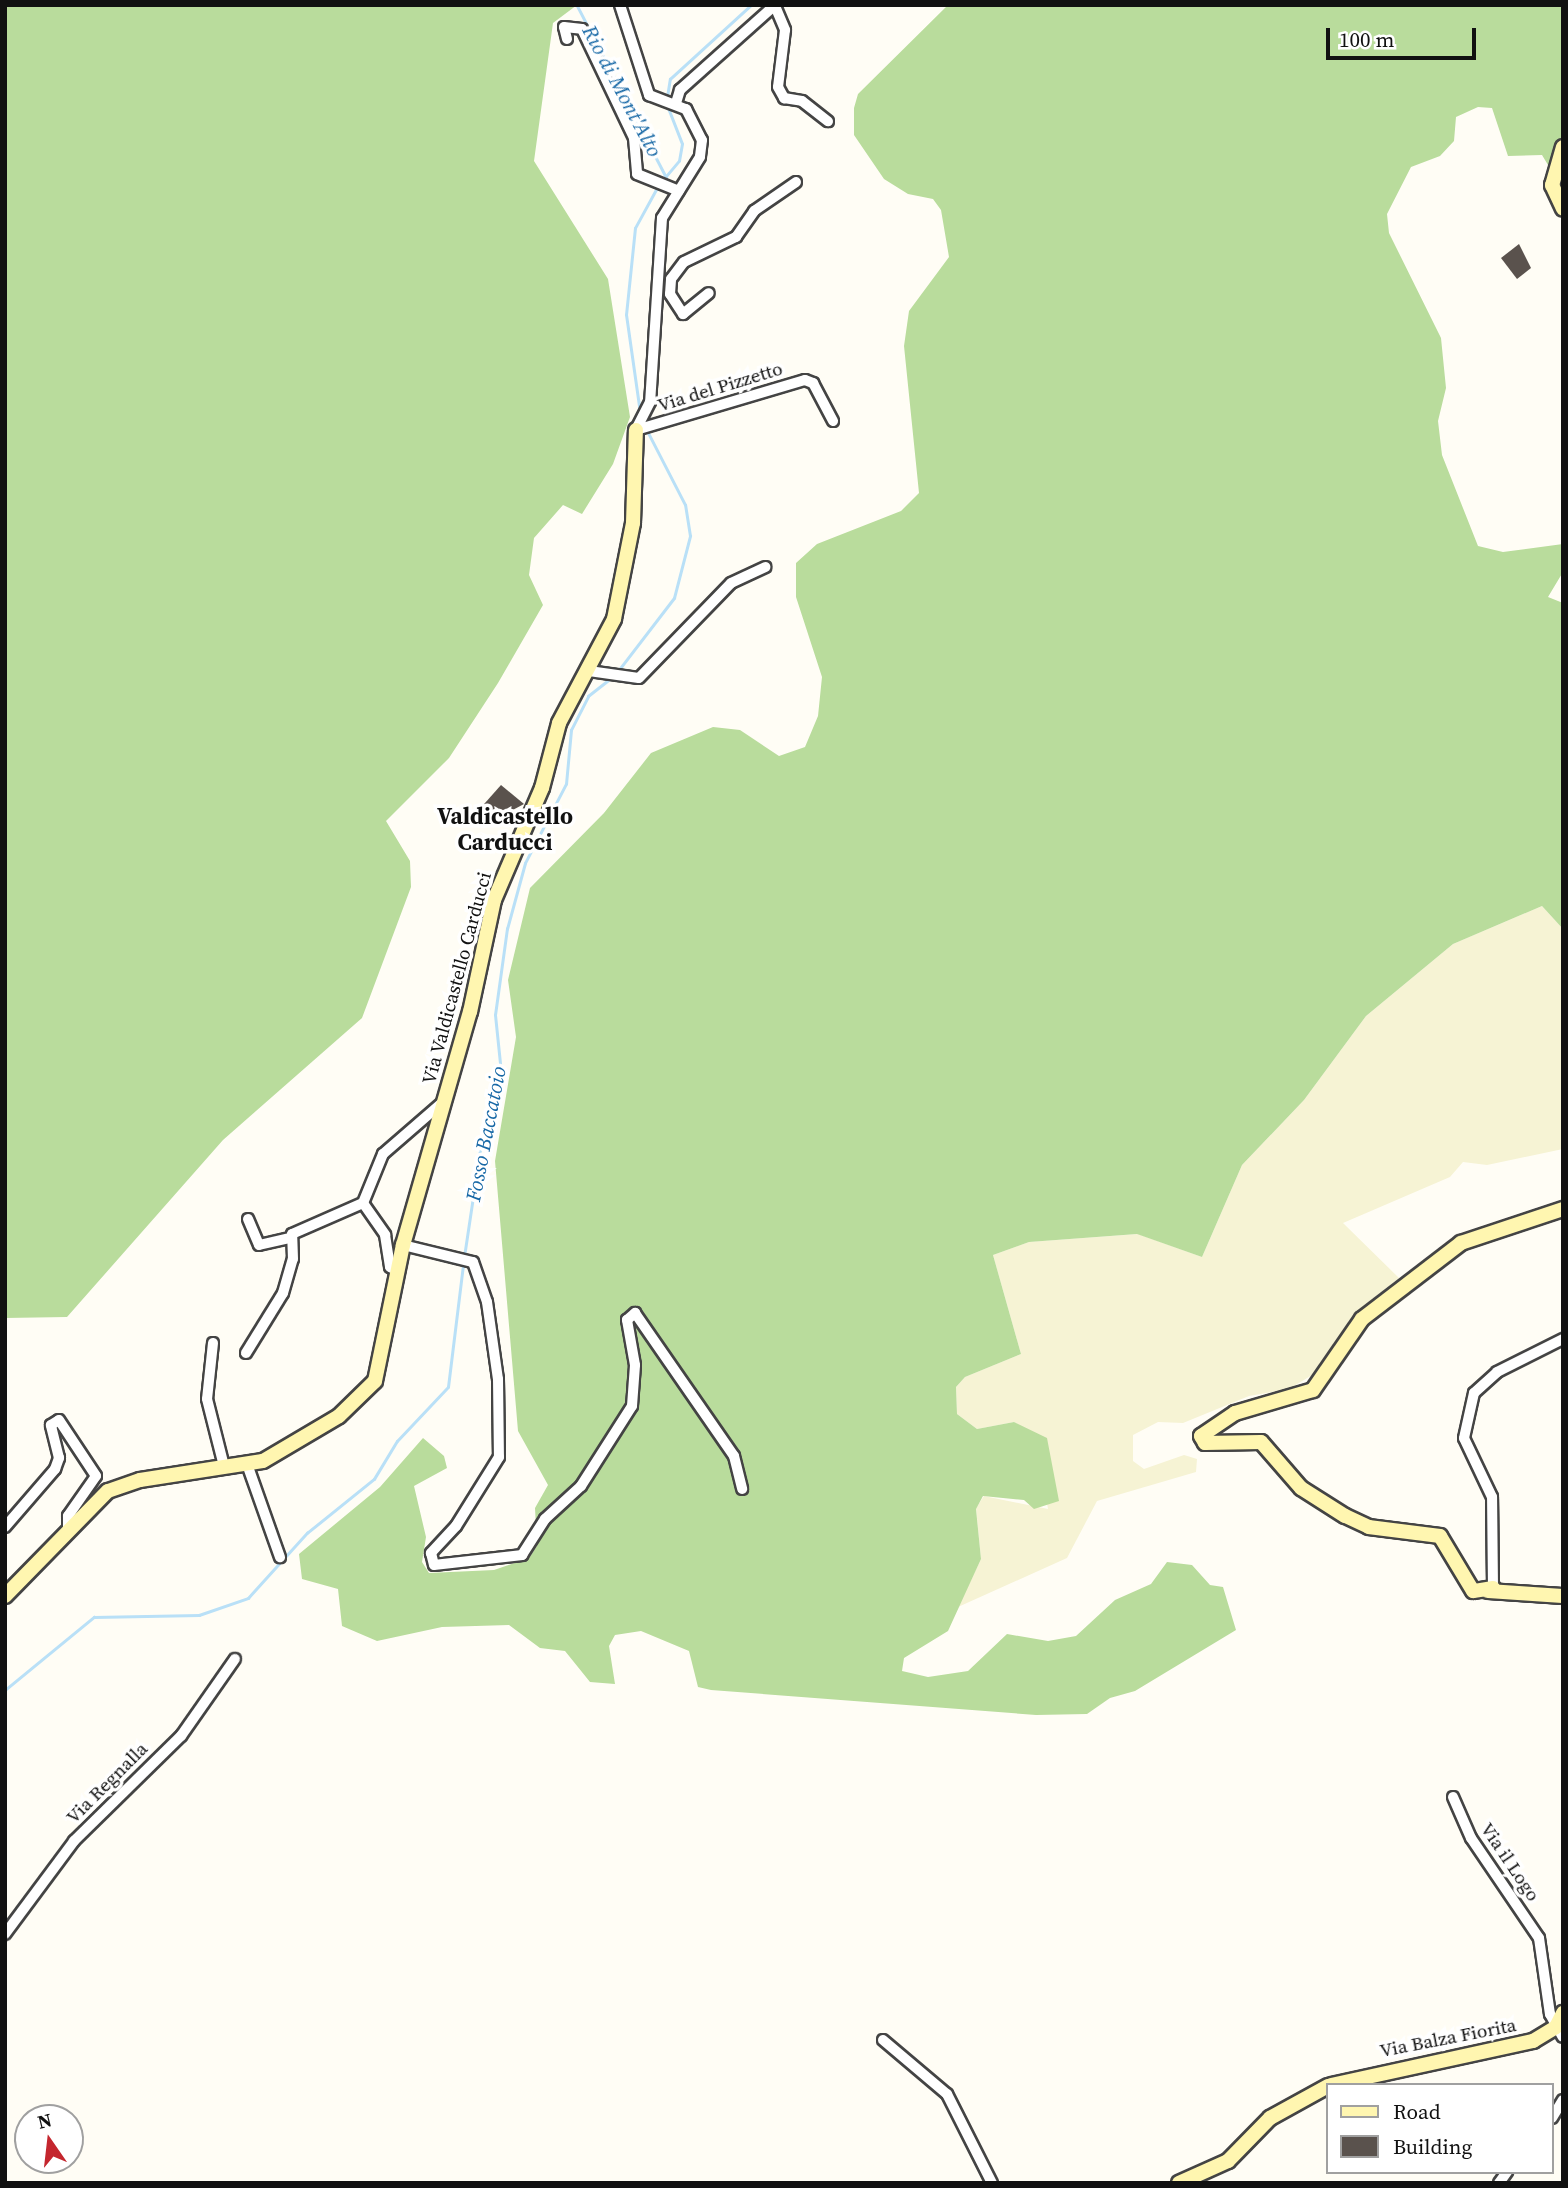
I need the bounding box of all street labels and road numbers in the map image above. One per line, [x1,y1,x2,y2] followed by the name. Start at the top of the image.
[655,357,785,417] street label: Via del Pizzetto
[418,869,496,1087] street label: Via Valdicastello Carducci
[62,1738,152,1828] street label: Via Regnalla
[1476,1818,1544,1906] street label: Via il Logo
[1378,2014,1518,2062] street label: Via Balza Fiorita

